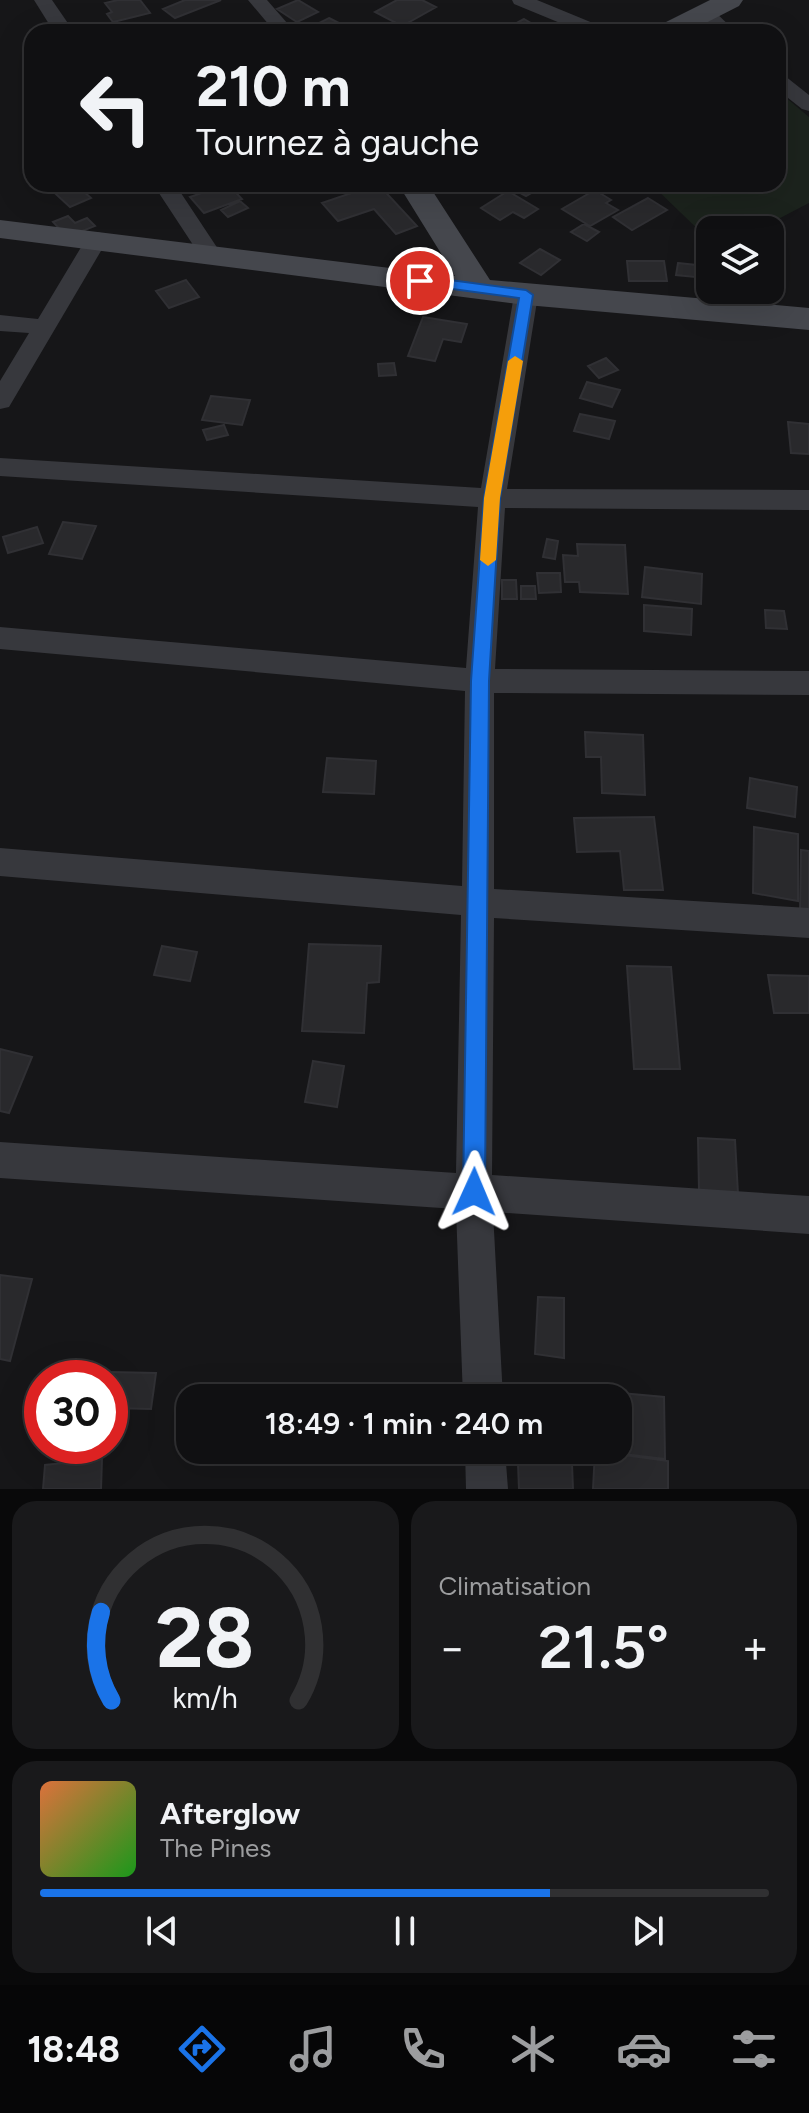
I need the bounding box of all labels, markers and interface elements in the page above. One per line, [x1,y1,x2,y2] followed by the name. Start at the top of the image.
[196,53,351,120] text: 210 m
[64,56,168,160] icon: left
[196,121,479,164] text: Tournez à gauche
[696,216,784,304] map controls
[696,216,784,304] button: layers
[386,247,454,315] pin
[398,259,442,303] icon: arrive
[432,1150,516,1234] position arrow
[24,1360,128,1464] speed limit sign: 30
[265,1405,543,1442] text: 18:49 · 1 min · 240 m
[439,1570,591,1602] text: Climatisation
[156,1588,255,1688] text: 28
[539,1611,669,1683] text: 21.5°
[439,1621,466,1674] text: −
[742,1621,769,1674] text: +
[173,1681,238,1715] text: km/h
[160,1795,300,1832] text: Afterglow
[160,1832,271,1864] text: The Pines
[140,1909,184,1953] icon: previous
[383,1909,427,1953] icon: pause
[626,1909,670,1953] icon: next
[174,2021,230,2077] icon: directions
[285,2021,341,2077] icon: music
[395,2021,451,2077] icon: phone
[505,2021,561,2077] icon: climate
[616,2021,672,2077] icon: car
[726,2021,782,2077] icon: filters
[27,2028,120,2071] text: 18:48

